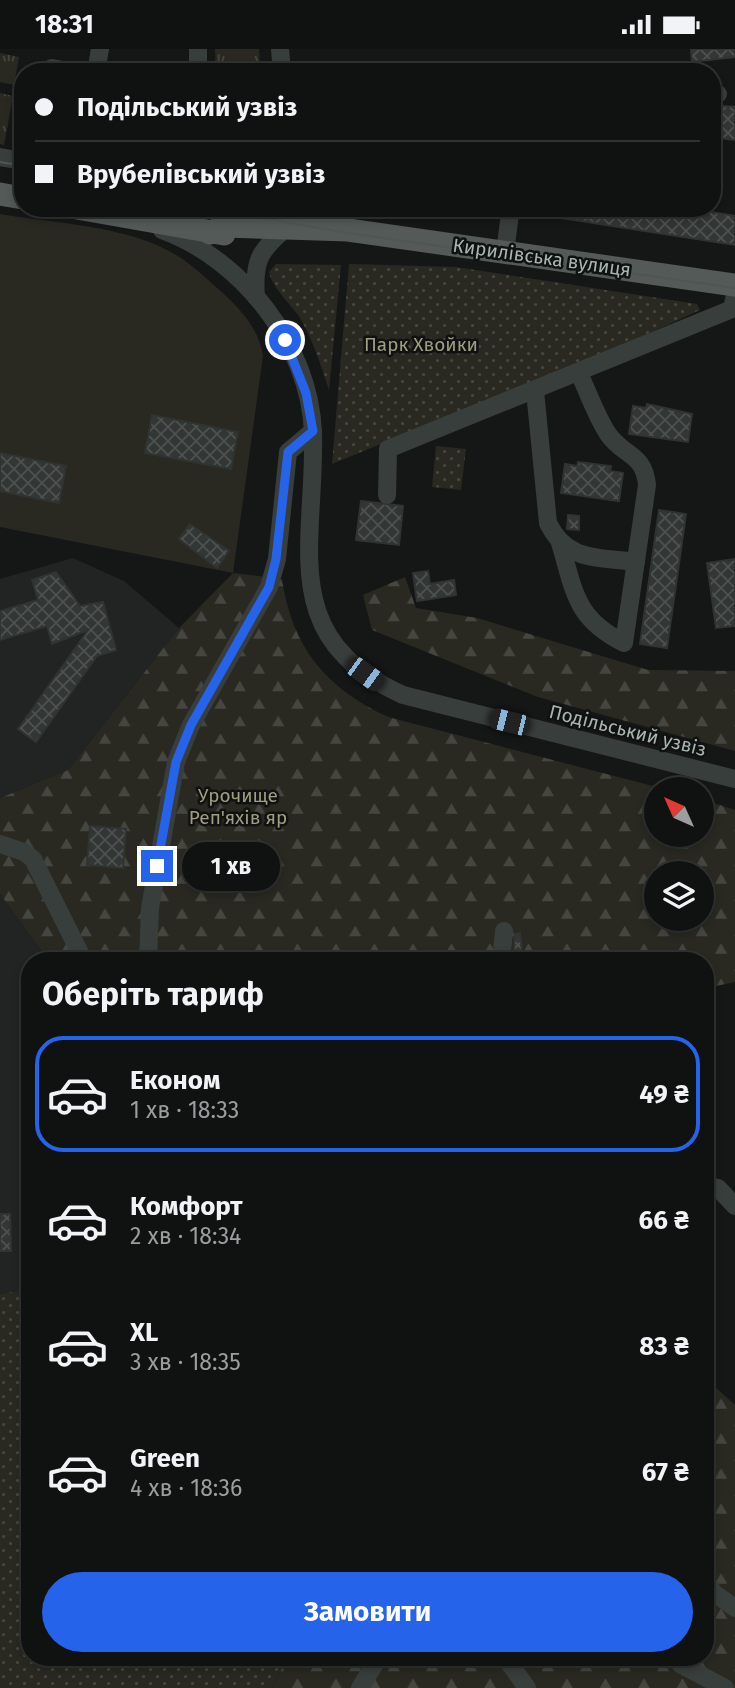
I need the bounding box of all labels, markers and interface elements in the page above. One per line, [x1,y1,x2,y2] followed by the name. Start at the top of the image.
[35,9,94,40] text: 18:31
[77,92,297,123] text: Подільський узвіз
[77,159,325,190] text: Врубелівський узвіз
[451,234,632,281] street label: Кирилівська вулиця
[269,324,301,356] route start
[364,333,478,356] park label: Парк Хвойки
[342,653,389,695] car
[547,700,709,761] street label: Подільський узвіз
[487,707,532,737] car
[644,777,714,847] north arrow
[644,777,714,931] map controls
[189,784,287,829] park label: Урочище Реп'яхів яр
[182,841,280,891] callout: 1 хв
[141,850,173,882] route end
[211,852,251,880] text: 1 хв
[644,861,714,931] button: layers
[42,975,264,1013] text: Оберіть тариф
[46,1063,109,1126] icon: car
[130,1065,220,1096] text: Економ
[639,1079,689,1110] text: 49 ₴
[130,1096,239,1124] text: 1 хв · 18:33
[46,1189,109,1252] icon: car
[130,1191,243,1222] text: Комфорт
[639,1205,689,1236] text: 66 ₴
[130,1222,241,1250] text: 2 хв · 18:34
[46,1315,109,1378] icon: car
[130,1317,158,1348] text: XL
[639,1331,689,1362] text: 83 ₴
[130,1348,241,1376] text: 3 хв · 18:35
[46,1441,109,1504] icon: car
[130,1443,200,1474] text: Green
[642,1457,689,1488] text: 67 ₴
[130,1474,242,1502] text: 4 хв · 18:36
[42,1572,693,1652] button: Замовити

